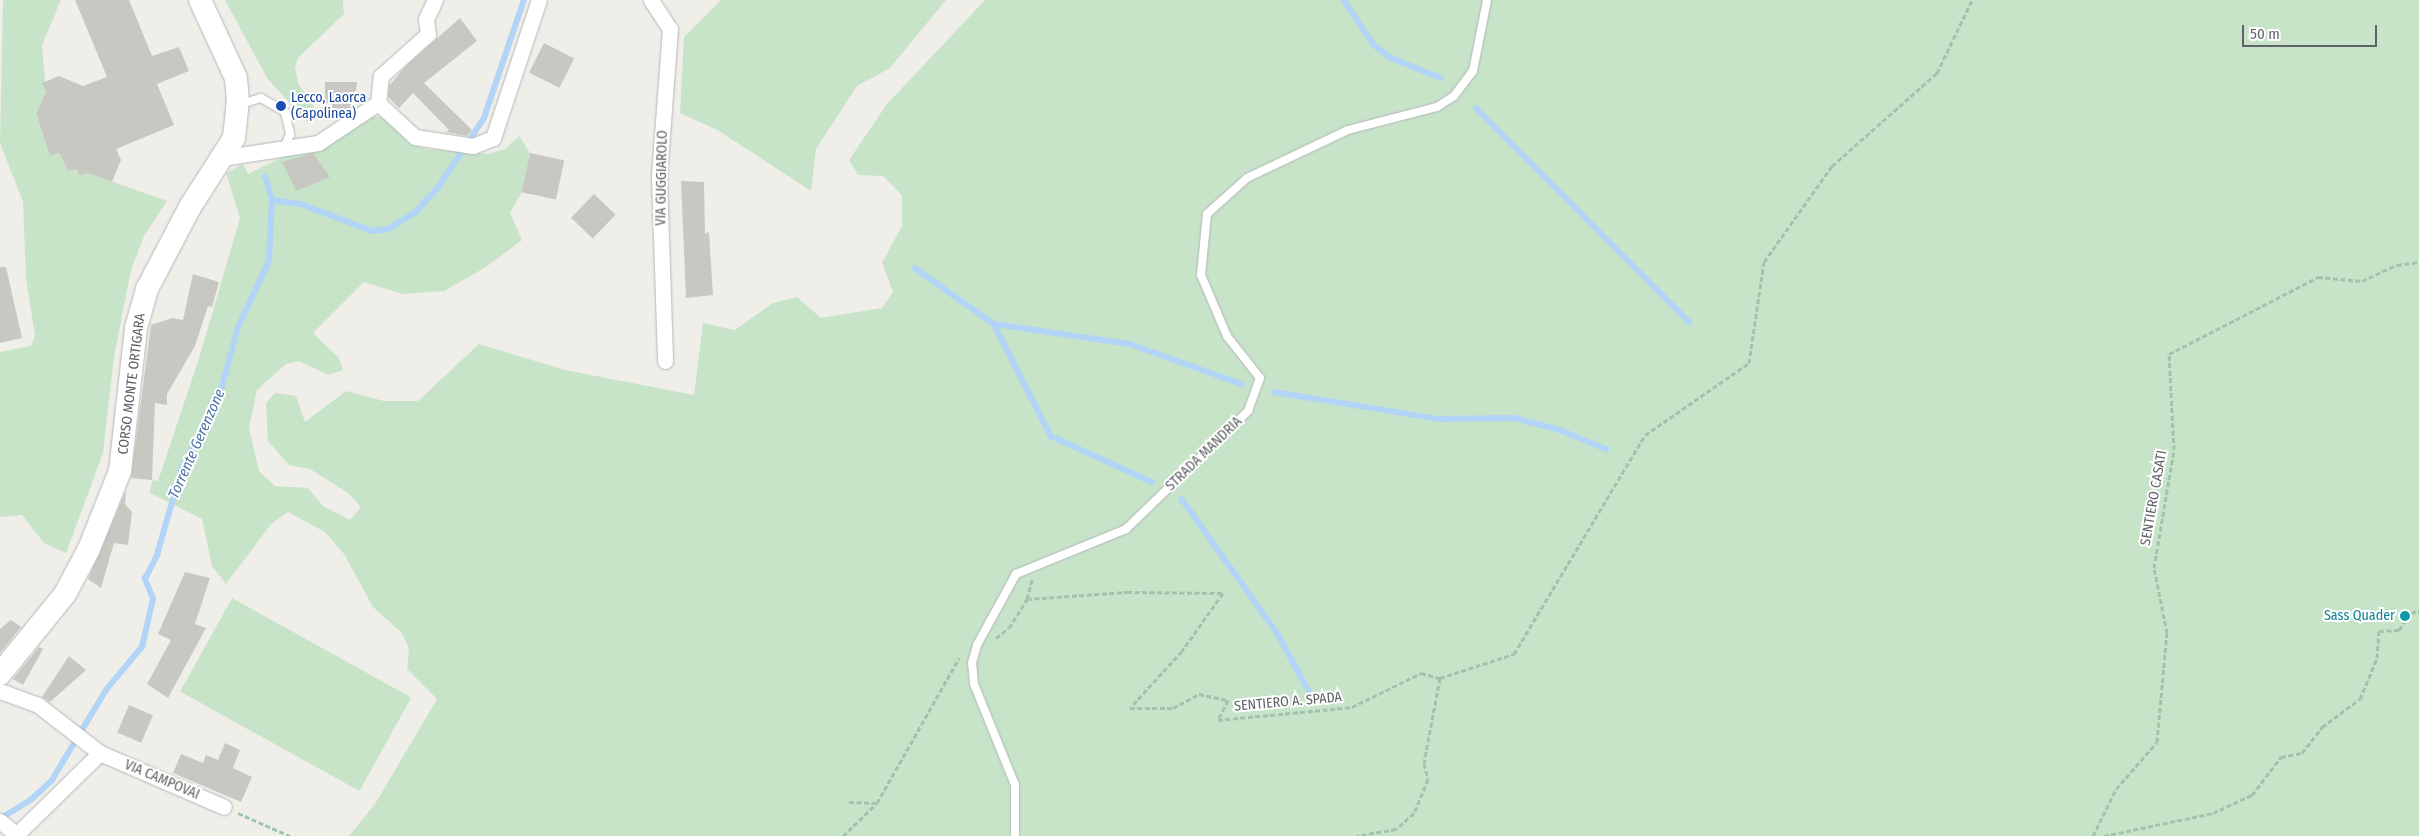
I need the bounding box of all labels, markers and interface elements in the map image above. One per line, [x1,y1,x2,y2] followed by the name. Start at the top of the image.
[2244,15,2379,47] scale bar
[2250,25,2280,43] text: 50 m
[291,90,366,122] place label: Lecco, Laorca (Capolinea)
[275,100,287,112] marker: Lecco, Laorca (Capolinea)
[653,130,671,226] street label: VIA GUGGIAROLO
[115,312,149,456] street label: CORSO MONTE ORTIGARA
[165,386,229,502] water label: Torrente Gerenzone
[1162,413,1246,495] street label: STRADA MANDRIA
[2137,449,2171,547] street label: SENTIERO CASATI
[2324,608,2395,624] place label: Sass Quader
[2399,610,2411,622] marker: Sass Quader
[1233,689,1343,715] street label: SENTIERO A. SPADA
[122,757,202,803] street label: VIA CAMPOVAI

